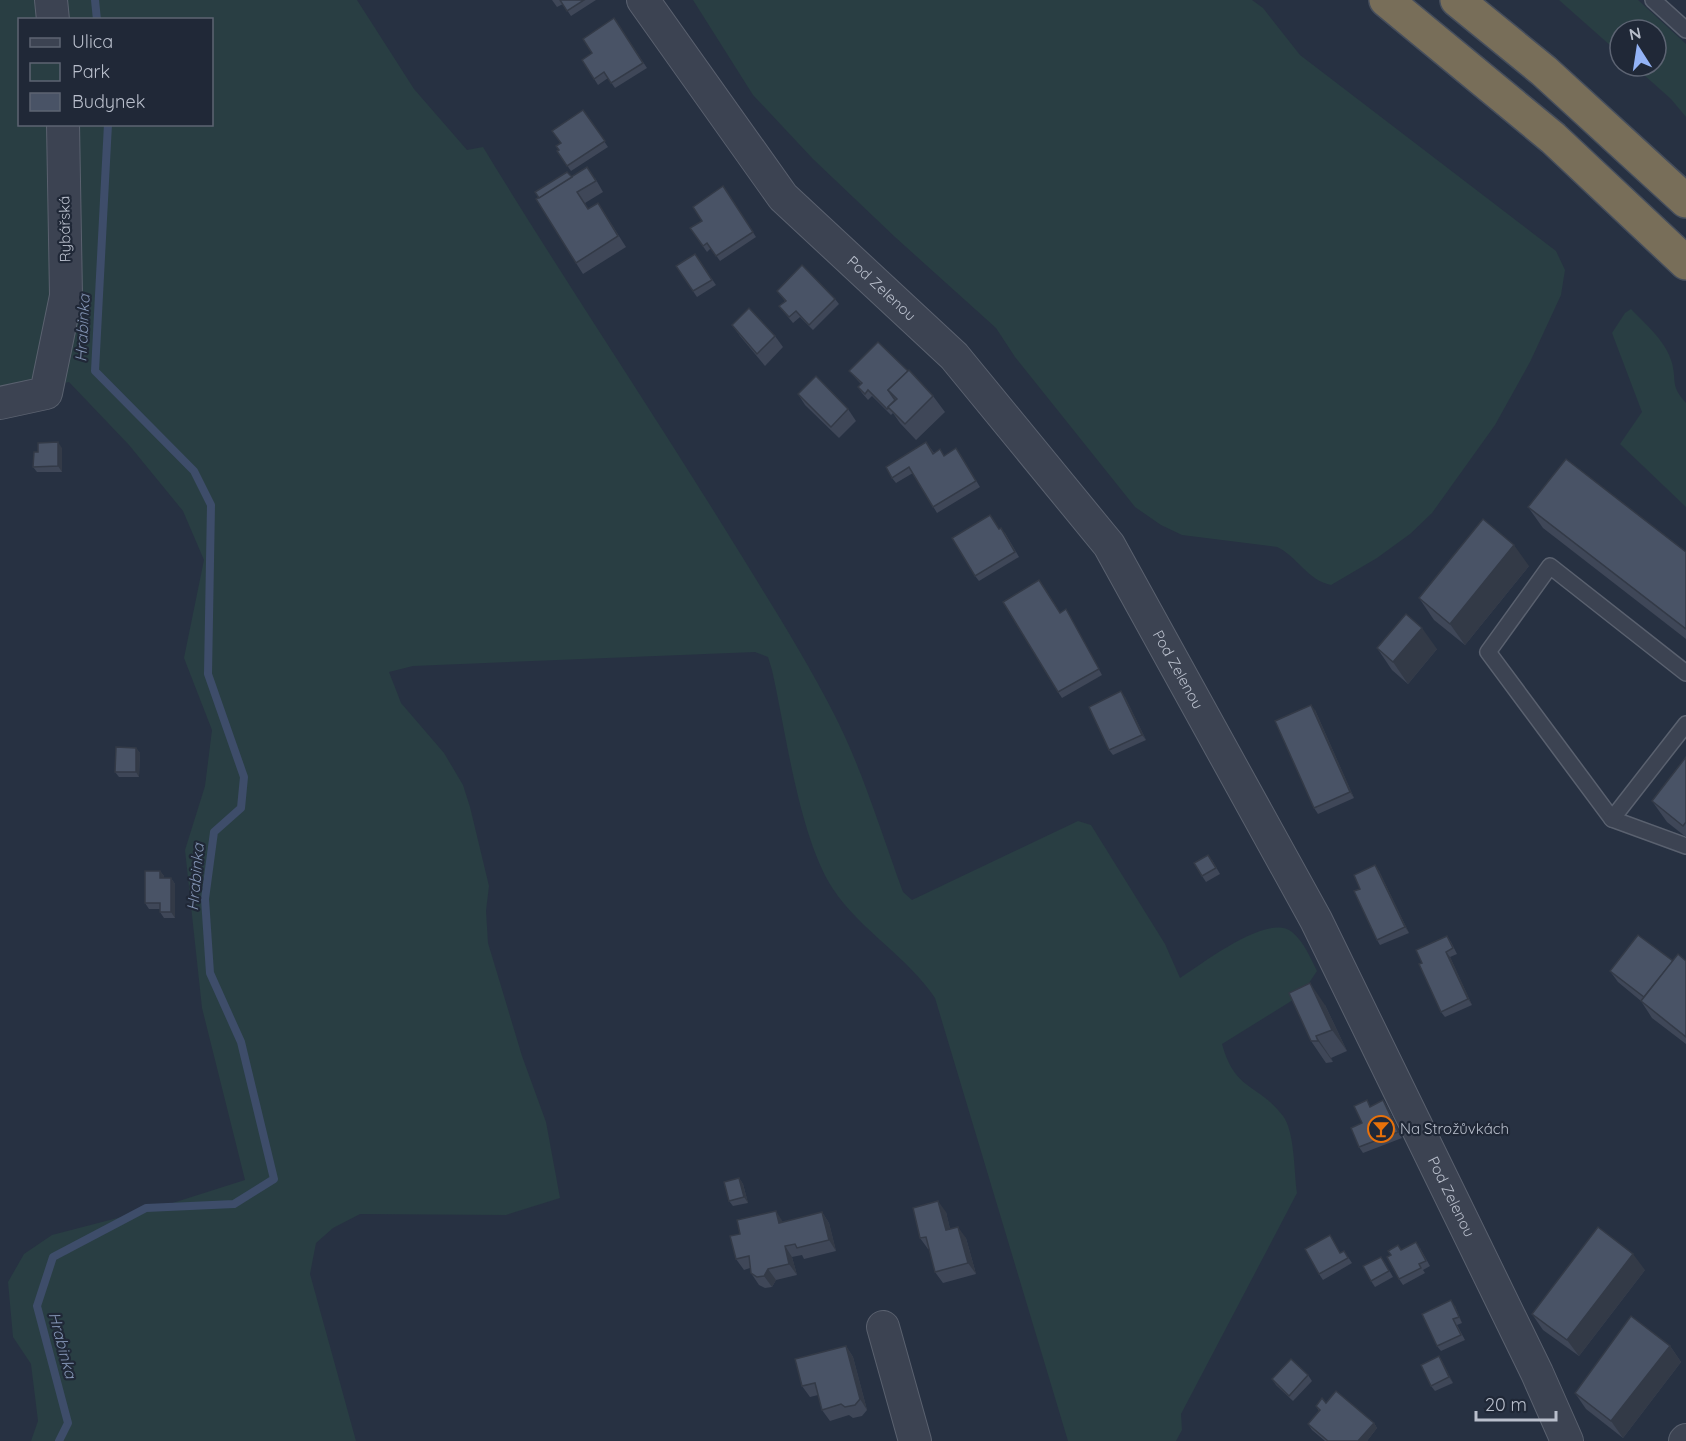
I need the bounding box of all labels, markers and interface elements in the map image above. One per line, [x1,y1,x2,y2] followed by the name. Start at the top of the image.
[18,18,213,126] legend
[1608,18,1668,78] north arrow
[1627,22,1643,44] text: N
[72,30,113,53] text: Ulica
[72,60,110,83] text: Park
[72,90,145,113] text: Budynek
[54,196,75,262] street label: Rybářská
[843,251,920,325] street label: Pod Zelenou
[70,292,94,362] water label: Hrabinka
[1149,627,1208,712] street label: Pod Zelenou
[182,841,208,912] water label: Hrabinka
[1366,1114,1396,1144] bar icon: Na Strožůvkách
[1400,1119,1509,1138] place label: Na Strožůvkách
[1424,1153,1479,1240] street label: Pod Zelenou
[45,1310,82,1382] water label: Hrabinka
[1476,1384,1556,1422] scale bar
[1485,1393,1527,1416] text: 20 m

